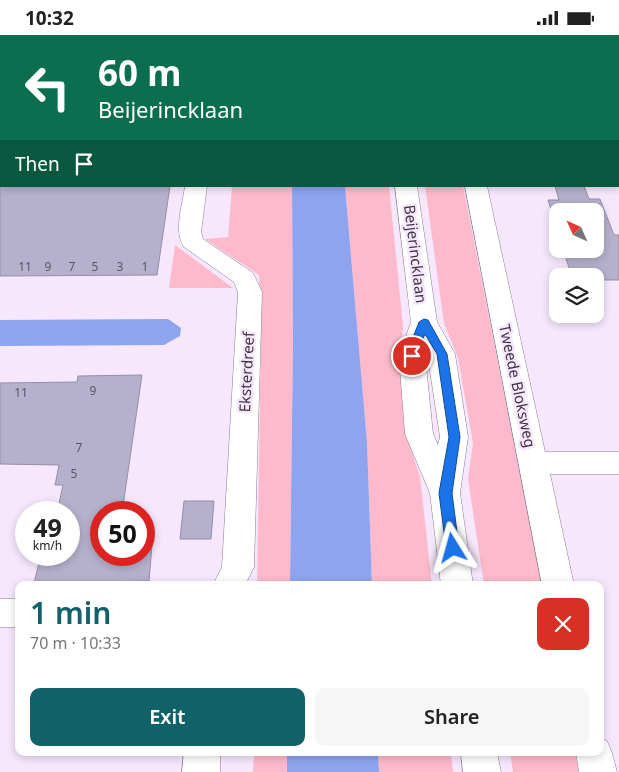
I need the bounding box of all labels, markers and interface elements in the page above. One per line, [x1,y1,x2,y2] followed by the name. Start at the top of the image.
[25,5,74,31] text: 10:32
[98,49,181,96] text: 60 m
[15,55,80,120] icon: left
[98,94,243,124] text: Beijerincklaan
[70,150,98,178] icon: arrive
[15,151,60,177] text: Then
[549,203,604,257] north arrow
[549,203,604,323] map controls
[400,204,432,304] street label: Beijerincklaan
[18,258,32,275] house number: 11
[45,258,52,275] house number: 9
[69,258,76,275] house number: 7
[92,258,99,275] house number: 5
[117,258,124,275] house number: 3
[142,258,148,275] house number: 1
[549,268,604,323] button: layers
[495,322,541,449] street label: Tweede Bloksweg
[234,330,258,413] street label: Eksterdreef
[391,335,433,377] pin
[398,342,426,370] icon: arrive
[90,382,97,399] house number: 9
[14,384,28,401] house number: 11
[76,439,83,456] house number: 7
[71,465,78,482] house number: 5
[90,501,155,566] speed limit sign: 50
[33,510,62,544] text: 49
[426,521,478,573] position arrow
[33,537,62,554] text: km/h
[30,592,111,633] text: 1 min
[537,598,589,650] button: close
[30,632,121,654] text: 70 m · 10:33
[30,688,305,746] button: Exit
[315,688,589,746] button: Share

